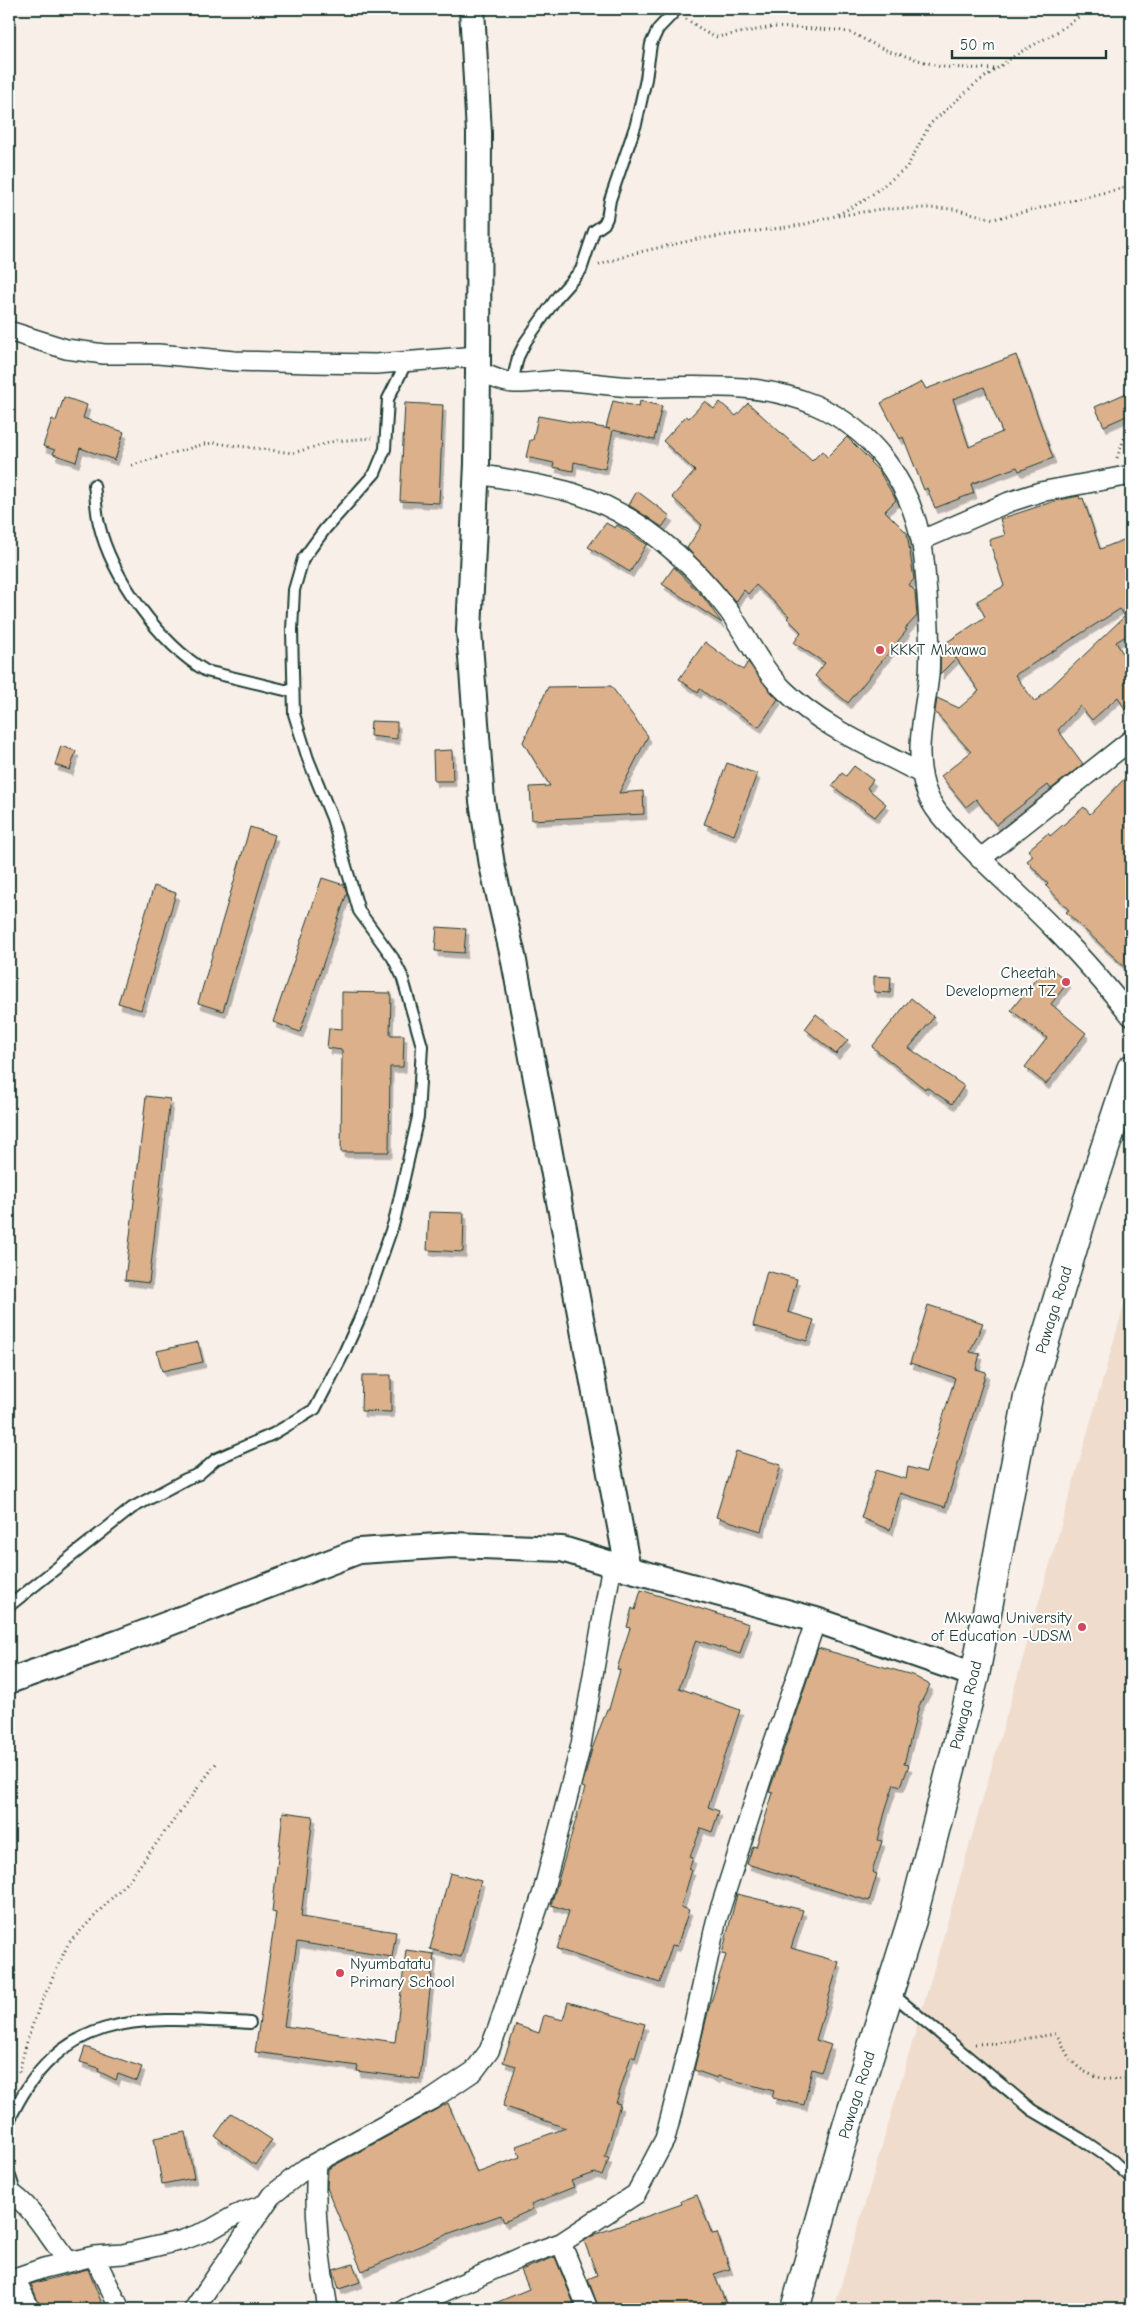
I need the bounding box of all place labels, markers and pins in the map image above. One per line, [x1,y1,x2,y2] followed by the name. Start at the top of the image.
[890,641,987,659] place label: KKKT Mkwawa
[874,644,886,656] marker: KKKT Mkwawa
[945,964,1056,1000] place label: Cheetah Development TZ
[1060,976,1072,988] marker: Cheetah Development TZ
[931,1609,1073,1645] place label: Mkwawa University of Education -UDSM
[1076,1621,1088,1633] marker: Mkwawa University of Education -UDSM
[350,1955,455,1991] place label: Nyumbatatu Primary School
[334,1967,346,1979] marker: Nyumbatatu Primary School

